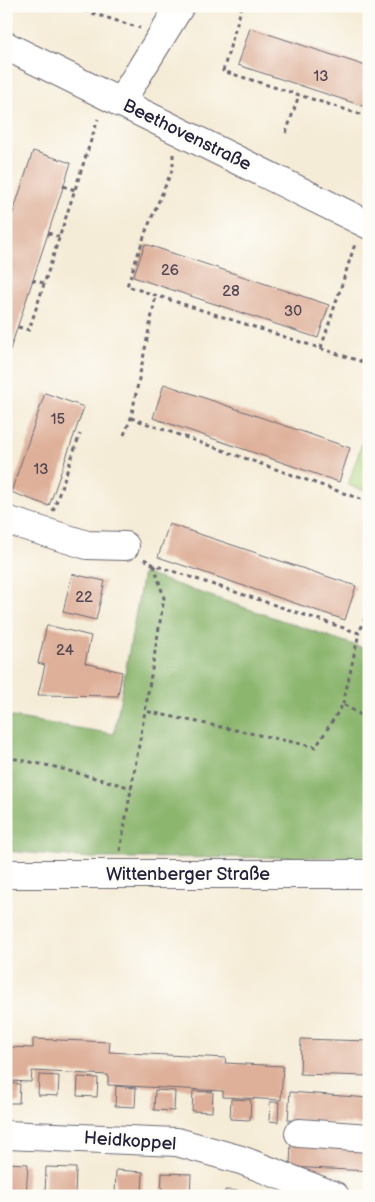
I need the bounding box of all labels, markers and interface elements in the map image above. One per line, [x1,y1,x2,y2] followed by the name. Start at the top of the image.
[313,67,329,86] house number: 13
[119,95,255,175] street label: Beethovenstraße
[161,261,179,280] house number: 26
[222,282,240,301] house number: 28
[284,302,302,321] house number: 30
[51,410,65,429] house number: 15
[33,460,49,479] house number: 13
[75,588,93,607] house number: 22
[56,641,74,660] house number: 24
[106,864,270,885] street label: Wittenberger Straße
[83,1127,177,1155] street label: Heidkoppel

